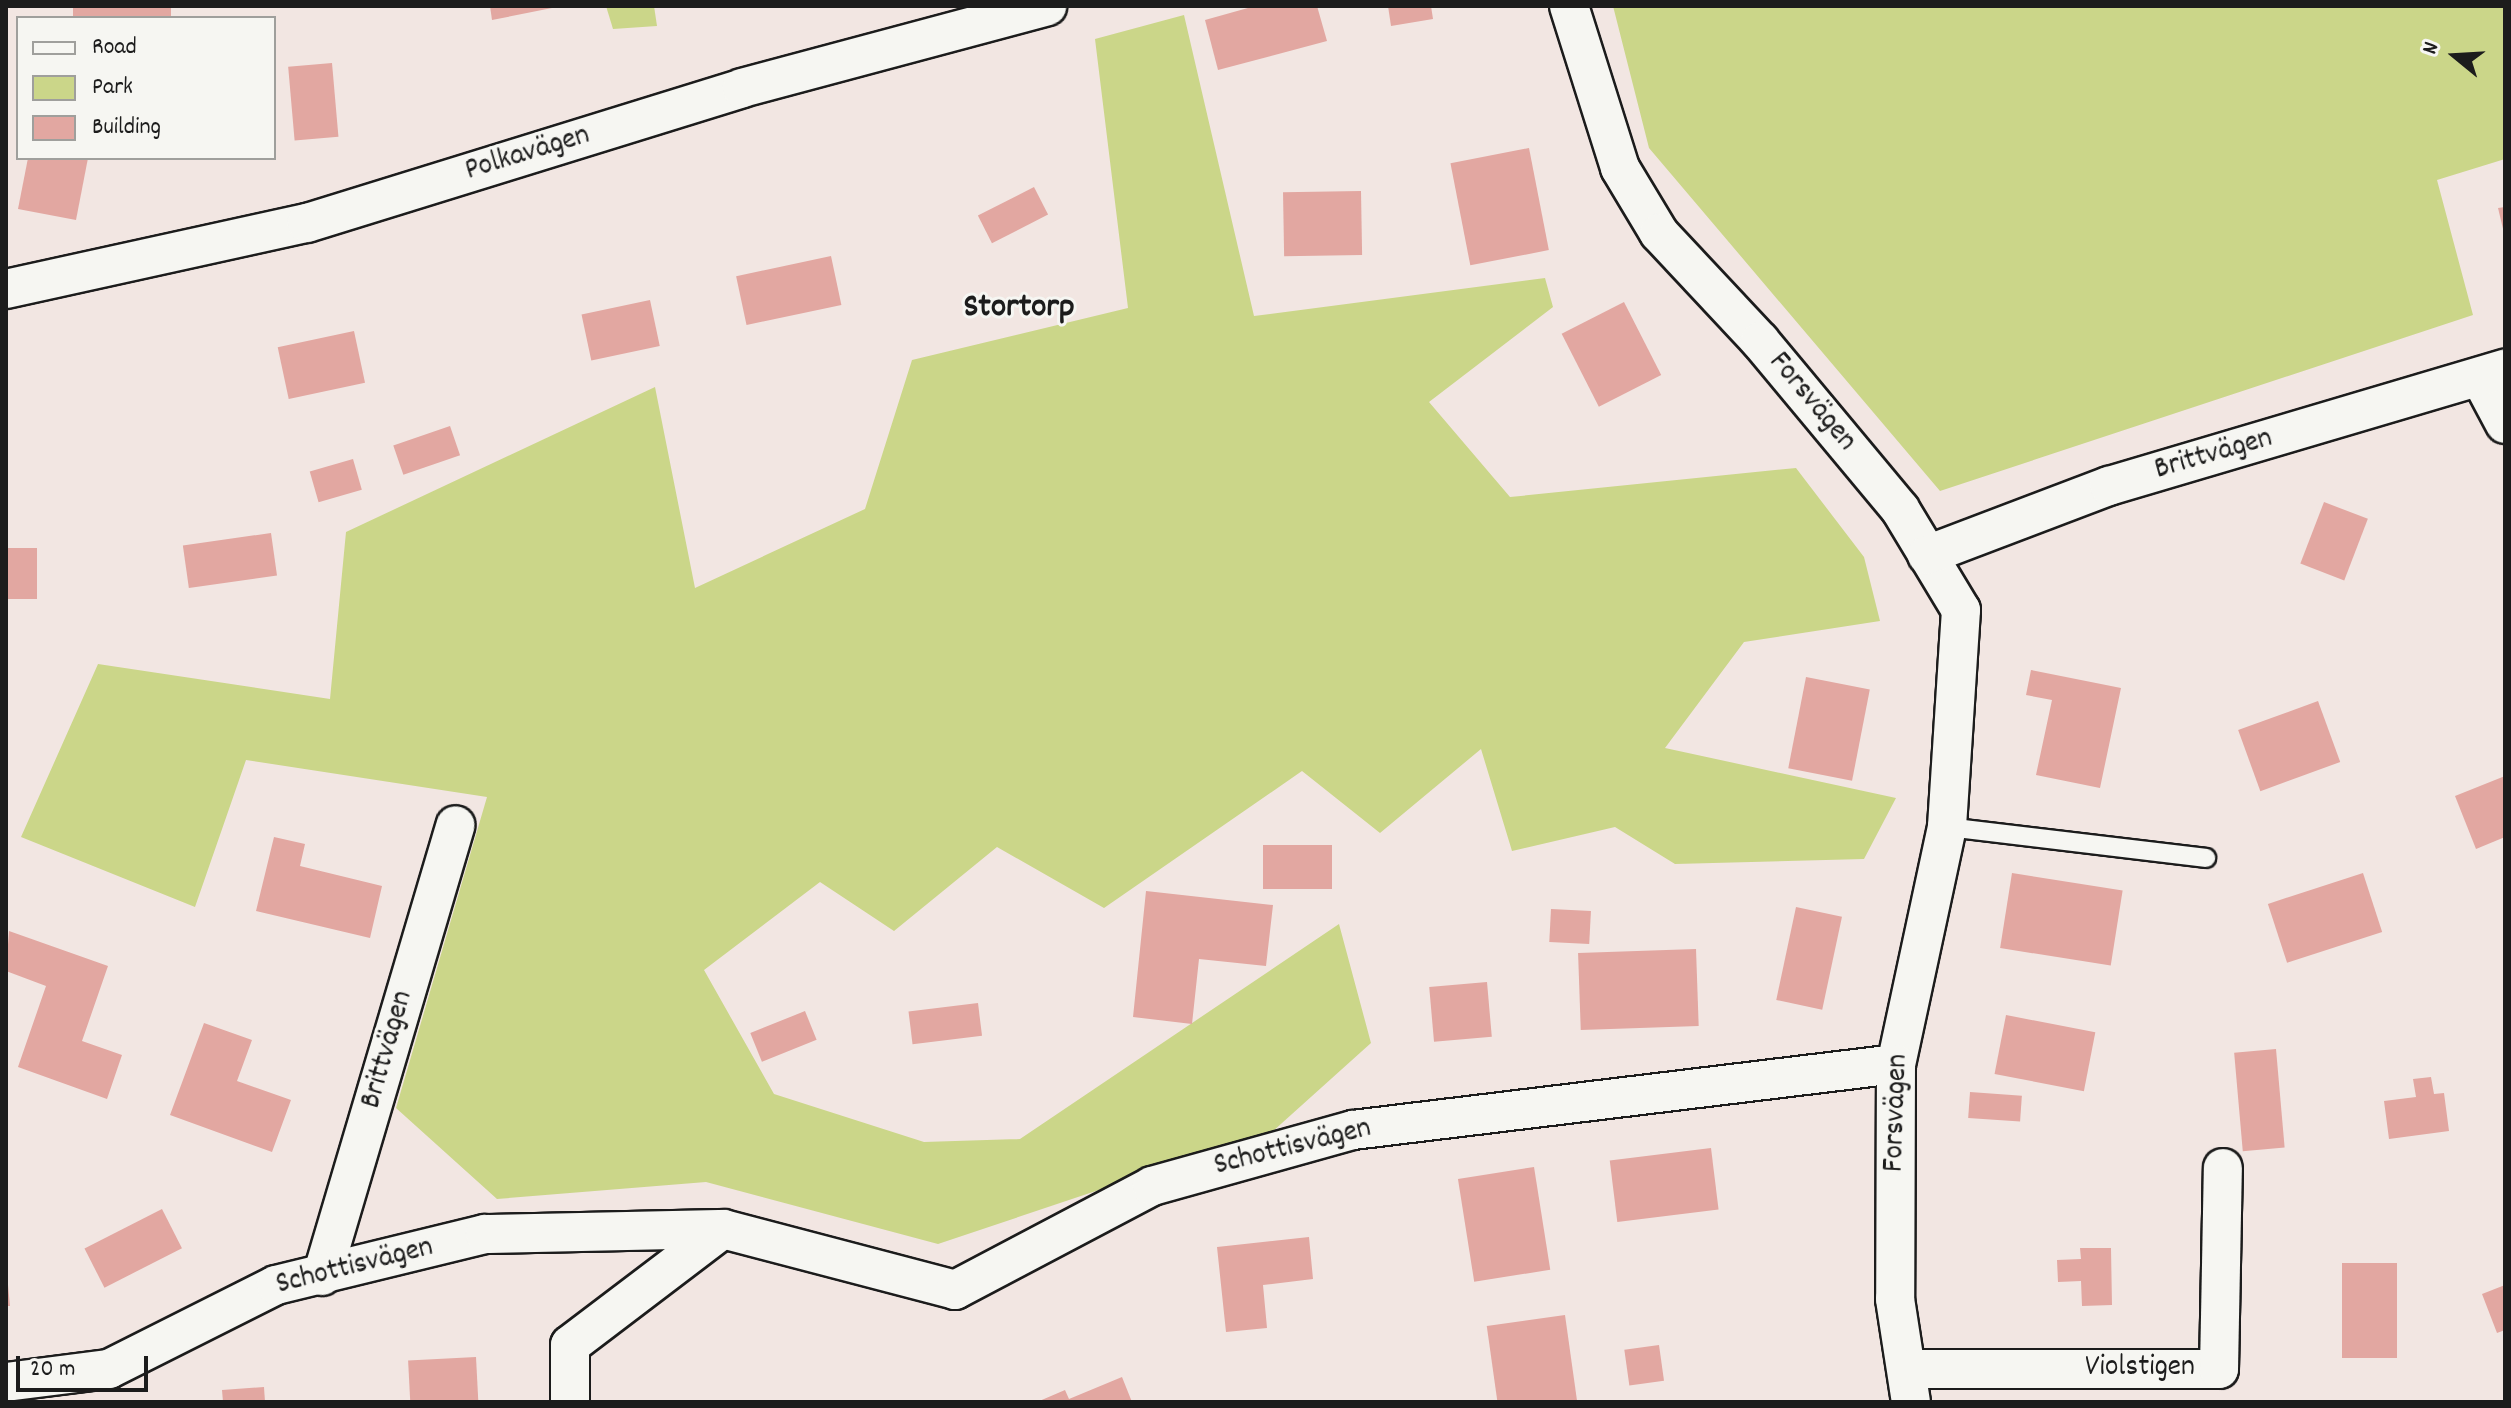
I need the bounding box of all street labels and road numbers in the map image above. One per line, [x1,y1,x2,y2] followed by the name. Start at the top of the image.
[461,119,595,191] street label: Polkavägen
[1759,346,1863,460] street label: Forsvägen
[2151,422,2277,490] street label: Brittvägen
[355,987,423,1113] street label: Brittvägen
[1878,1053,1918,1173] street label: Forsvägen
[1211,1112,1375,1186] street label: Schottisvägen
[273,1231,437,1305] street label: Schottisvägen
[2085,1351,2195,1387] street label: Violstigen

